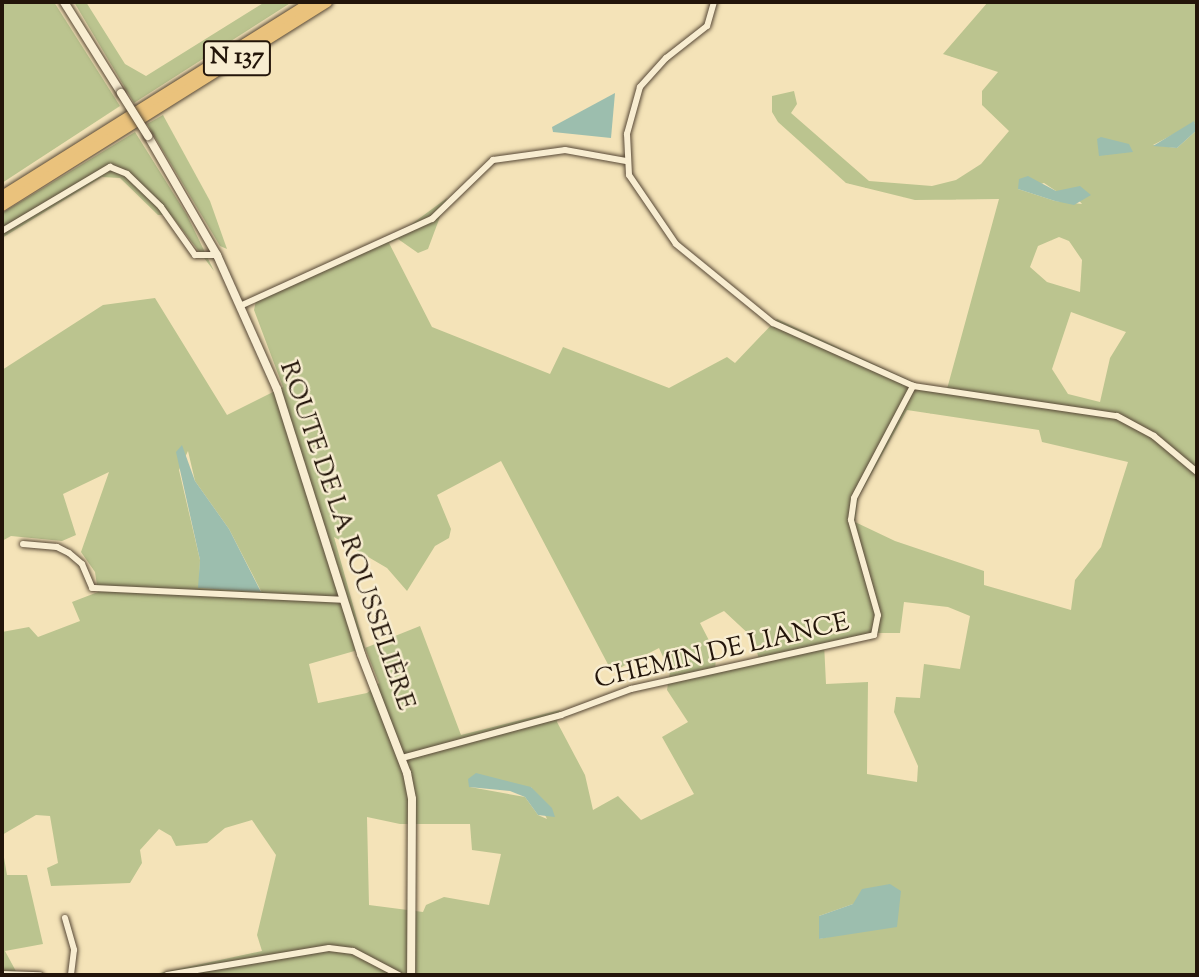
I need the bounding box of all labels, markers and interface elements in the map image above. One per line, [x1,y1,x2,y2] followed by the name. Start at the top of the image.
[202,38,272,78] road number: N 137
[271,357,421,715] street label: ROUTE DE LA ROUSSELIÈRE
[592,607,852,697] street label: CHEMIN DE LIANCE

